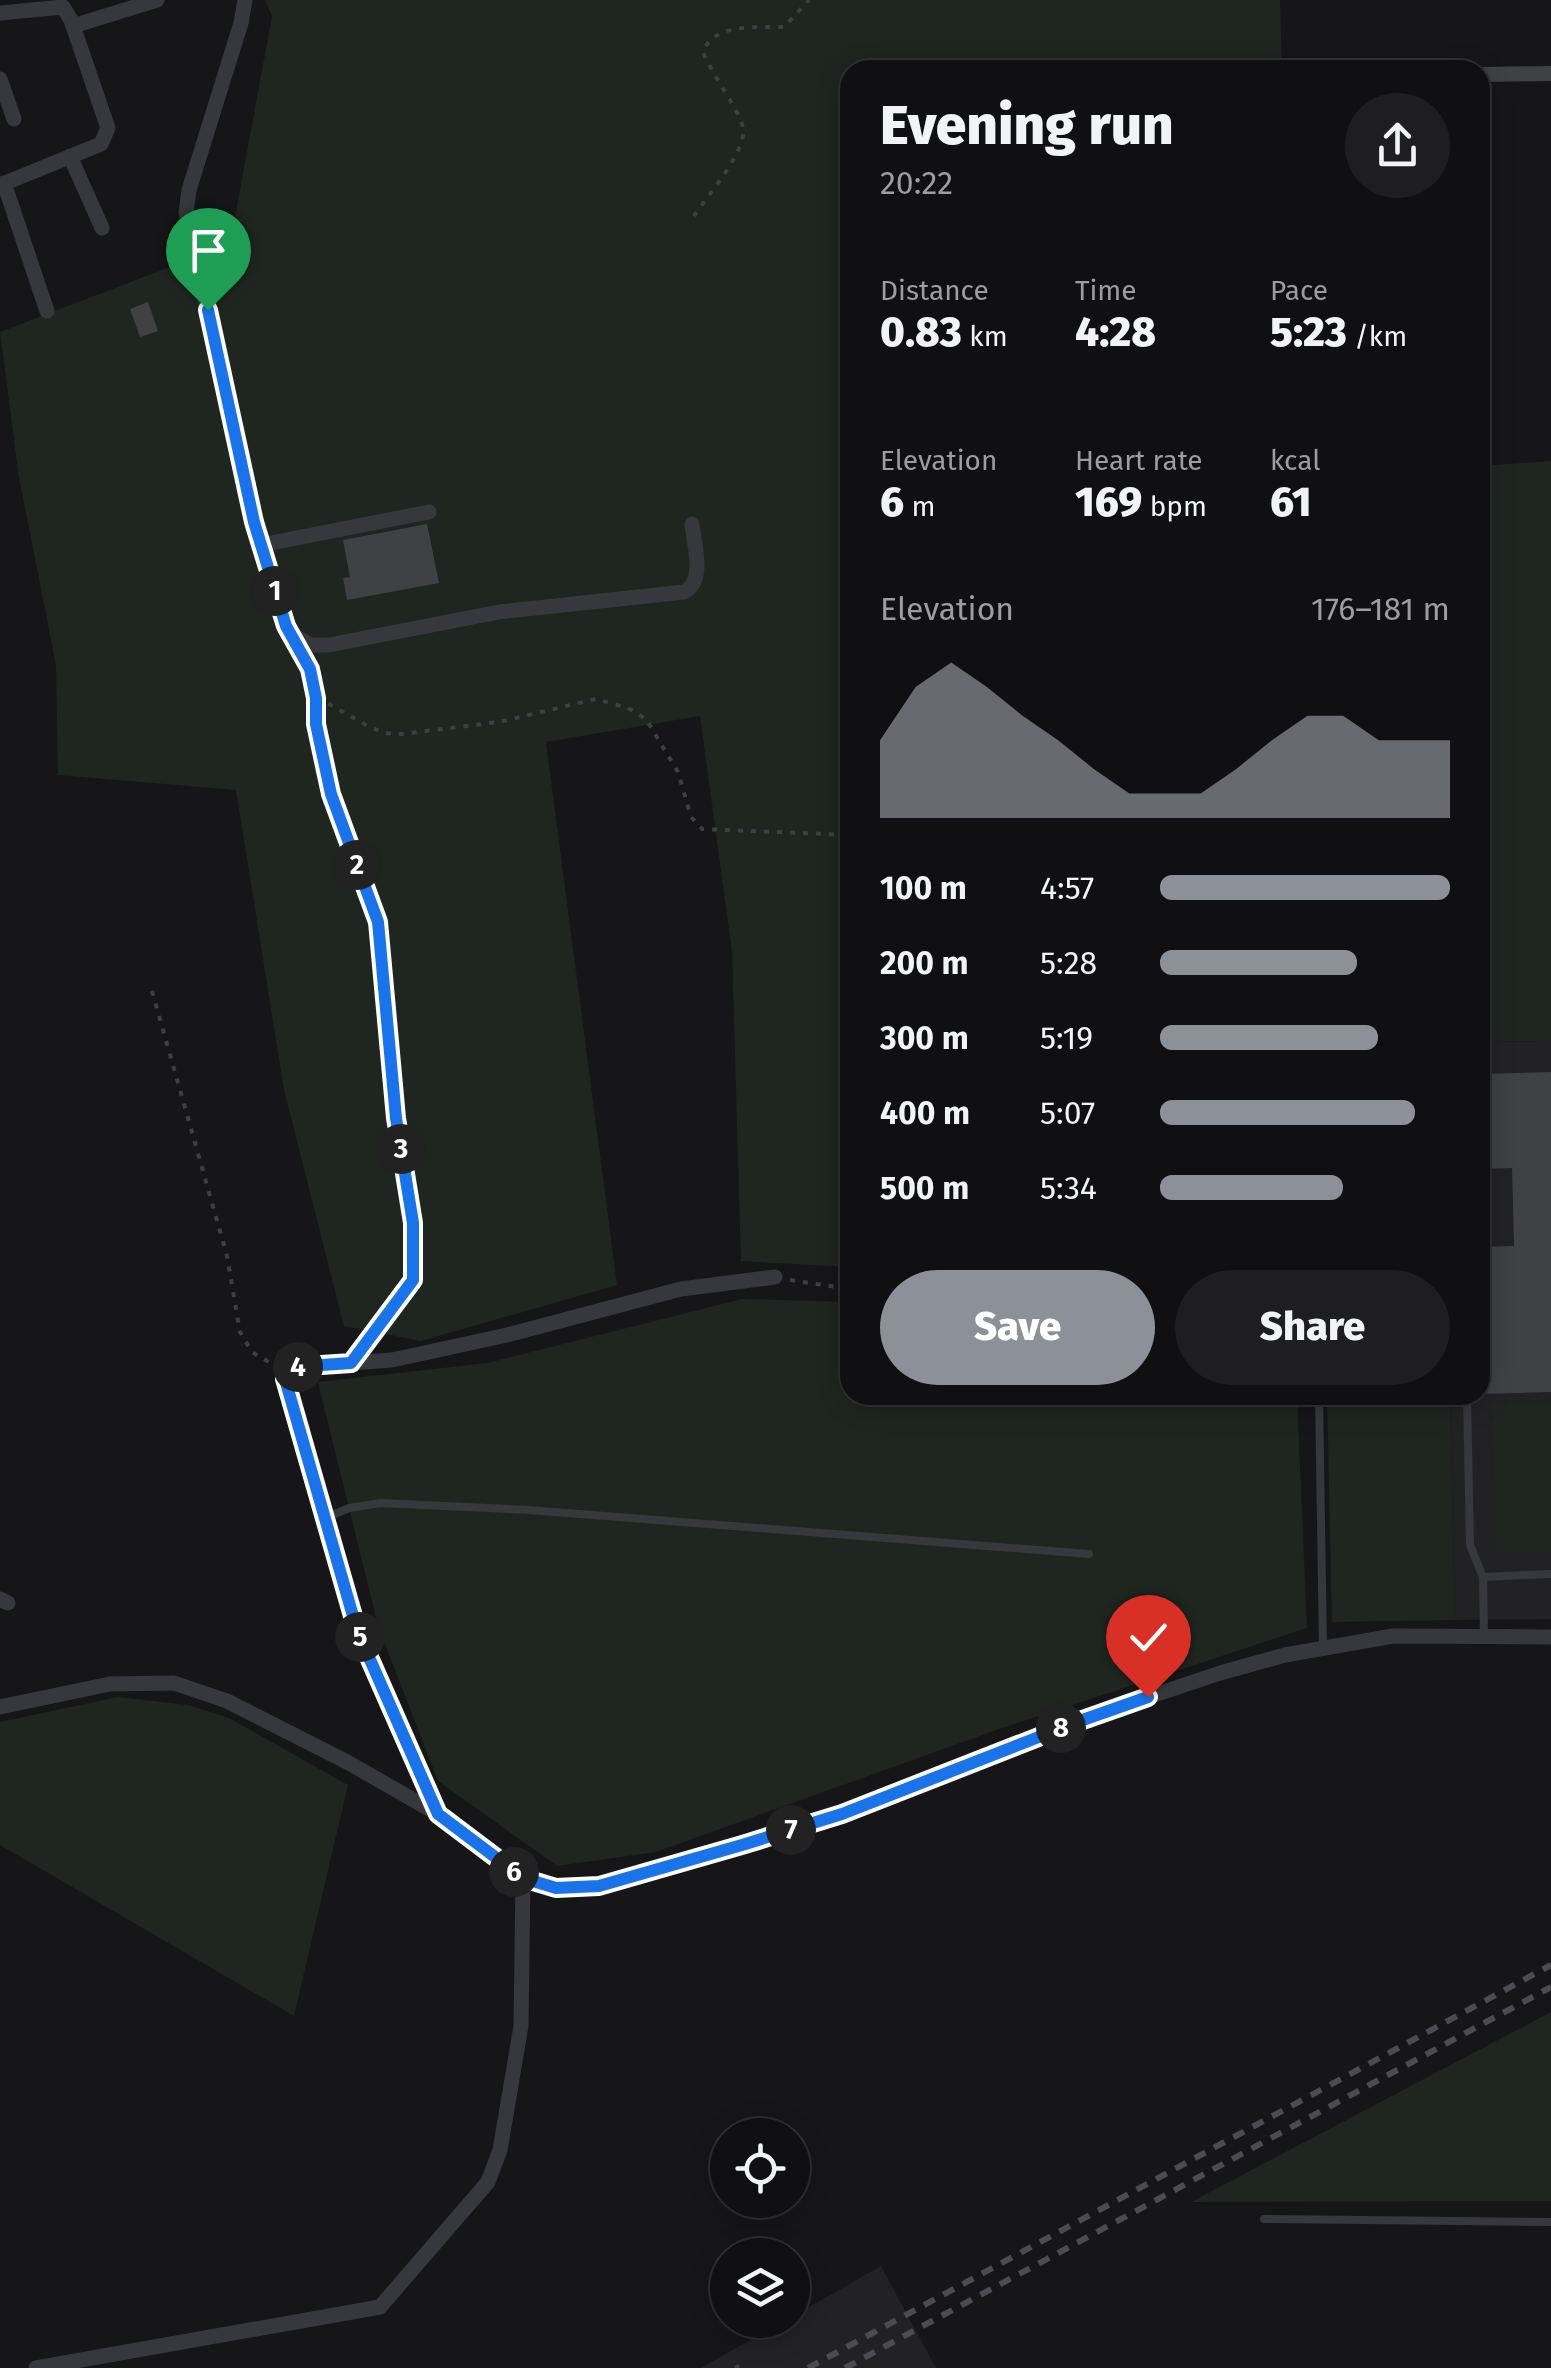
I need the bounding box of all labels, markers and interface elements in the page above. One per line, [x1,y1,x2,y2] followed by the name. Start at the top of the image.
[880,93,1174,159] text: Evening run
[1345,93,1450,198] button: share
[880,164,953,202] text: 20:22
[166,208,251,311] pin
[181,223,236,278] icon: arrive
[880,274,989,307] text: Distance
[1075,274,1137,307] text: Time
[1270,274,1328,307] text: Pace
[880,307,962,357] text: 0.83
[1075,307,1156,357] text: 4:28
[1270,307,1347,357] text: 5:23
[962,320,1008,353] text: km
[1347,320,1407,353] text: /km
[880,444,997,477] text: Elevation
[1075,444,1203,477] text: Heart rate
[1270,444,1320,477] text: kcal
[880,477,904,527] text: 6
[1075,477,1142,527] text: 169
[1270,477,1312,527] text: 61
[904,490,936,523] text: m
[1142,490,1207,523] text: bpm
[250,566,300,616] pin: 1
[269,574,282,607] text: 1
[880,590,1014,628] text: Elevation
[1311,590,1450,628] text: 176–181 m
[332,840,382,890] pin: 2
[350,848,364,881] text: 2
[880,869,967,907] text: 100 m
[1040,869,1094,907] text: 4:57
[880,944,969,982] text: 200 m
[1040,944,1097,982] text: 5:28
[880,1019,969,1057] text: 300 m
[1040,1019,1093,1057] text: 5:19
[880,1094,970,1132] text: 400 m
[1040,1094,1095,1132] text: 5:07
[376,1124,426,1174] pin: 3
[394,1132,408,1165] text: 3
[880,1169,969,1207] text: 500 m
[1040,1169,1097,1207] text: 5:34
[880,1270,1155,1385] button: Save
[1175,1270,1450,1385] button: Share
[273,1342,323,1392] pin: 4
[290,1350,306,1383] text: 4
[1106,1595,1191,1698] pin
[1121,1610,1176,1665] icon: check
[335,1612,385,1662] pin: 5
[352,1620,368,1653] text: 5
[1036,1703,1086,1753] pin: 8
[1053,1711,1069,1744] text: 8
[766,1805,816,1855] pin: 7
[784,1813,798,1846] text: 7
[489,1847,539,1897] pin: 6
[506,1855,522,1888] text: 6
[710,2118,810,2338] map controls
[710,2118,810,2218] button: locate
[710,2238,810,2338] button: layers

